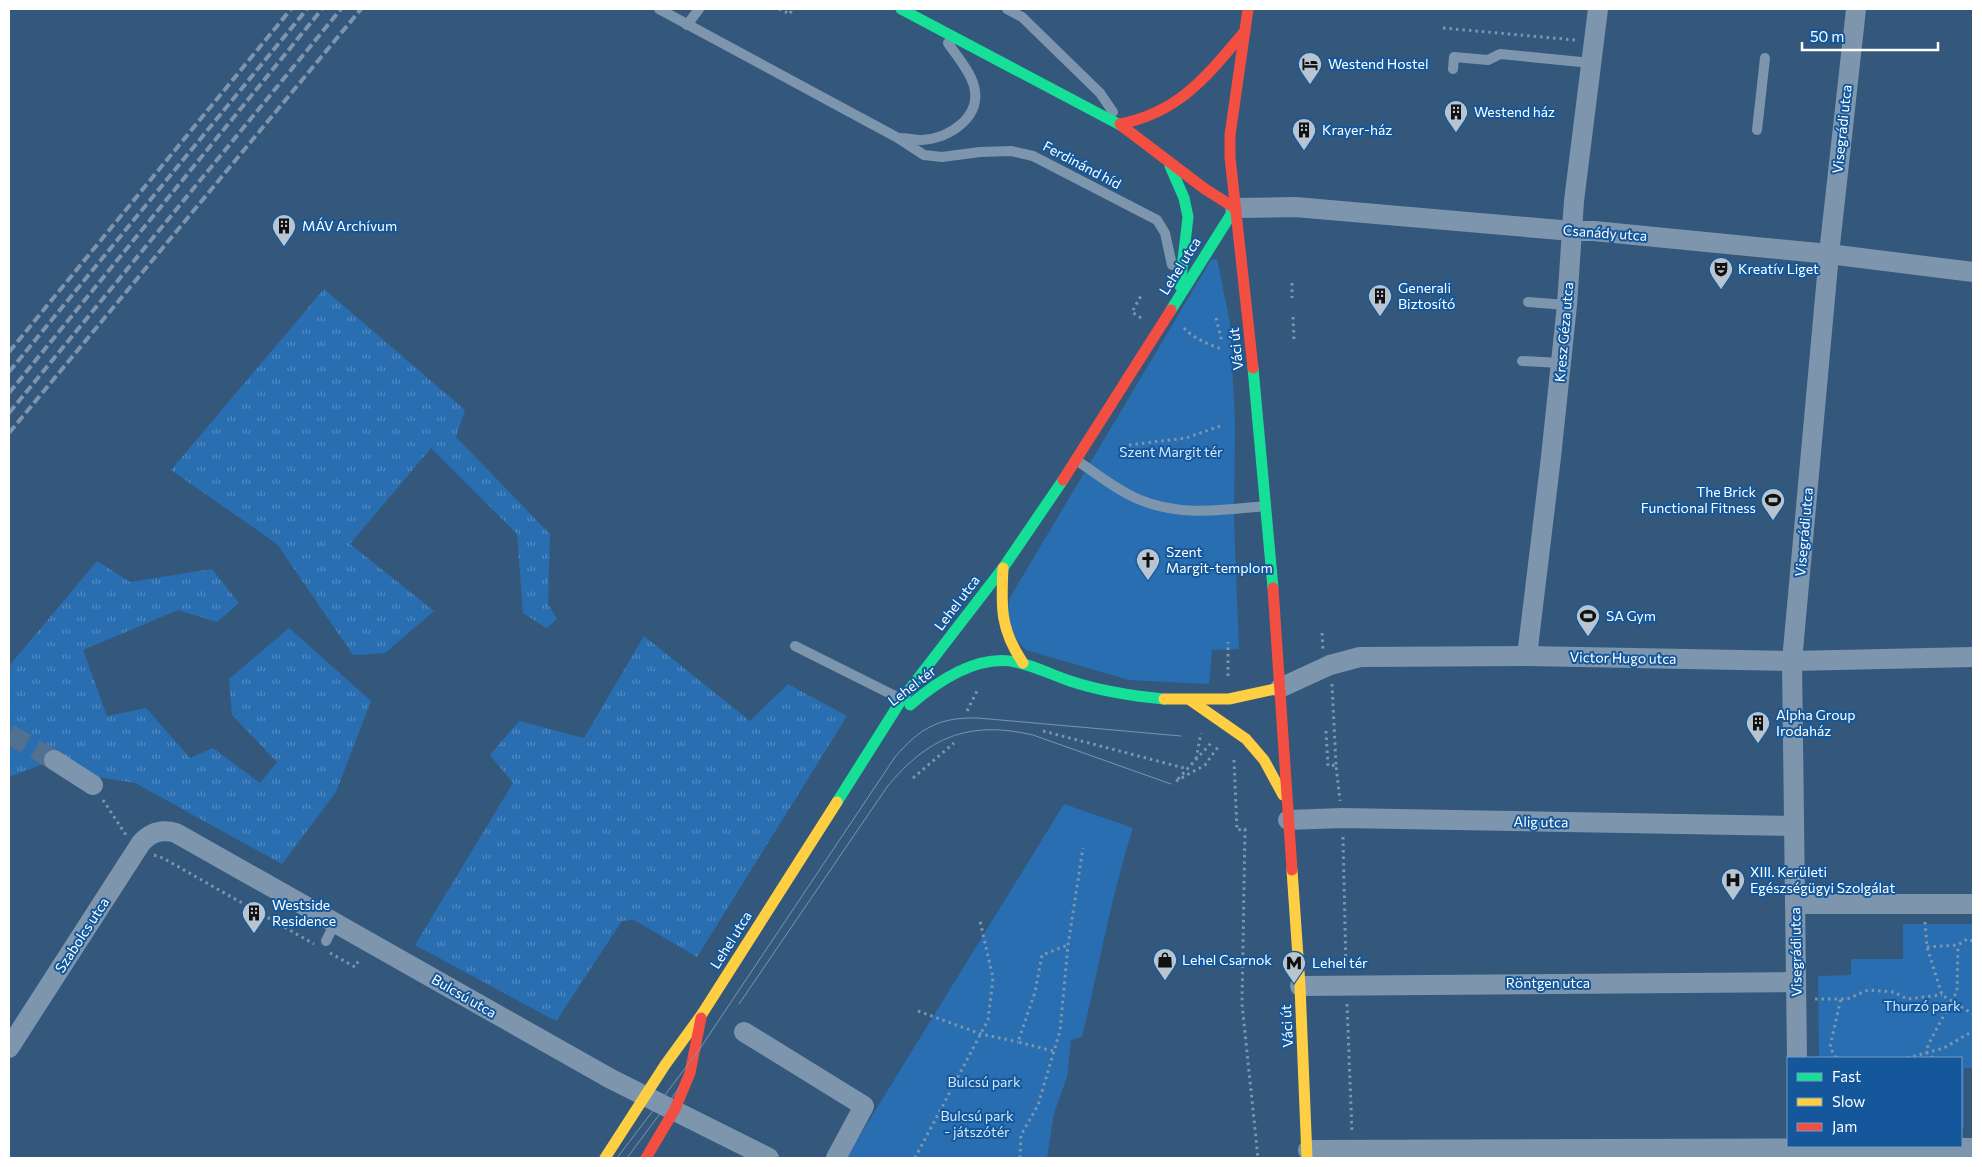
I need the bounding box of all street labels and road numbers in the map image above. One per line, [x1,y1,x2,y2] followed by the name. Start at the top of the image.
[1828,84,1855,174] street label: Visegrádi utca
[1040,137,1124,192] street label: Ferdinánd híd
[1562,221,1648,244] street label: Csanády utca
[1155,234,1204,298] street label: Lehel utca
[1551,281,1576,383] street label: Kresz Géza utca
[1225,327,1246,371] street label: Váci út
[1791,487,1816,577] street label: Visegrádi utca
[930,572,983,634] street label: Lehel utca
[1569,648,1677,667] street label: Victor Hugo utca
[884,662,939,709] street label: Lehel tér
[1513,813,1569,830] street label: Alig utca
[51,894,112,976] street label: Szabolcs utca
[1786,907,1805,997] street label: Visegrádi utca
[706,908,755,972] street label: Lehel utca
[429,970,500,1021] street label: Bulcsú utca
[1506,974,1590,991] street label: Röntgen utca
[1277,1004,1296,1048] street label: Váci út

